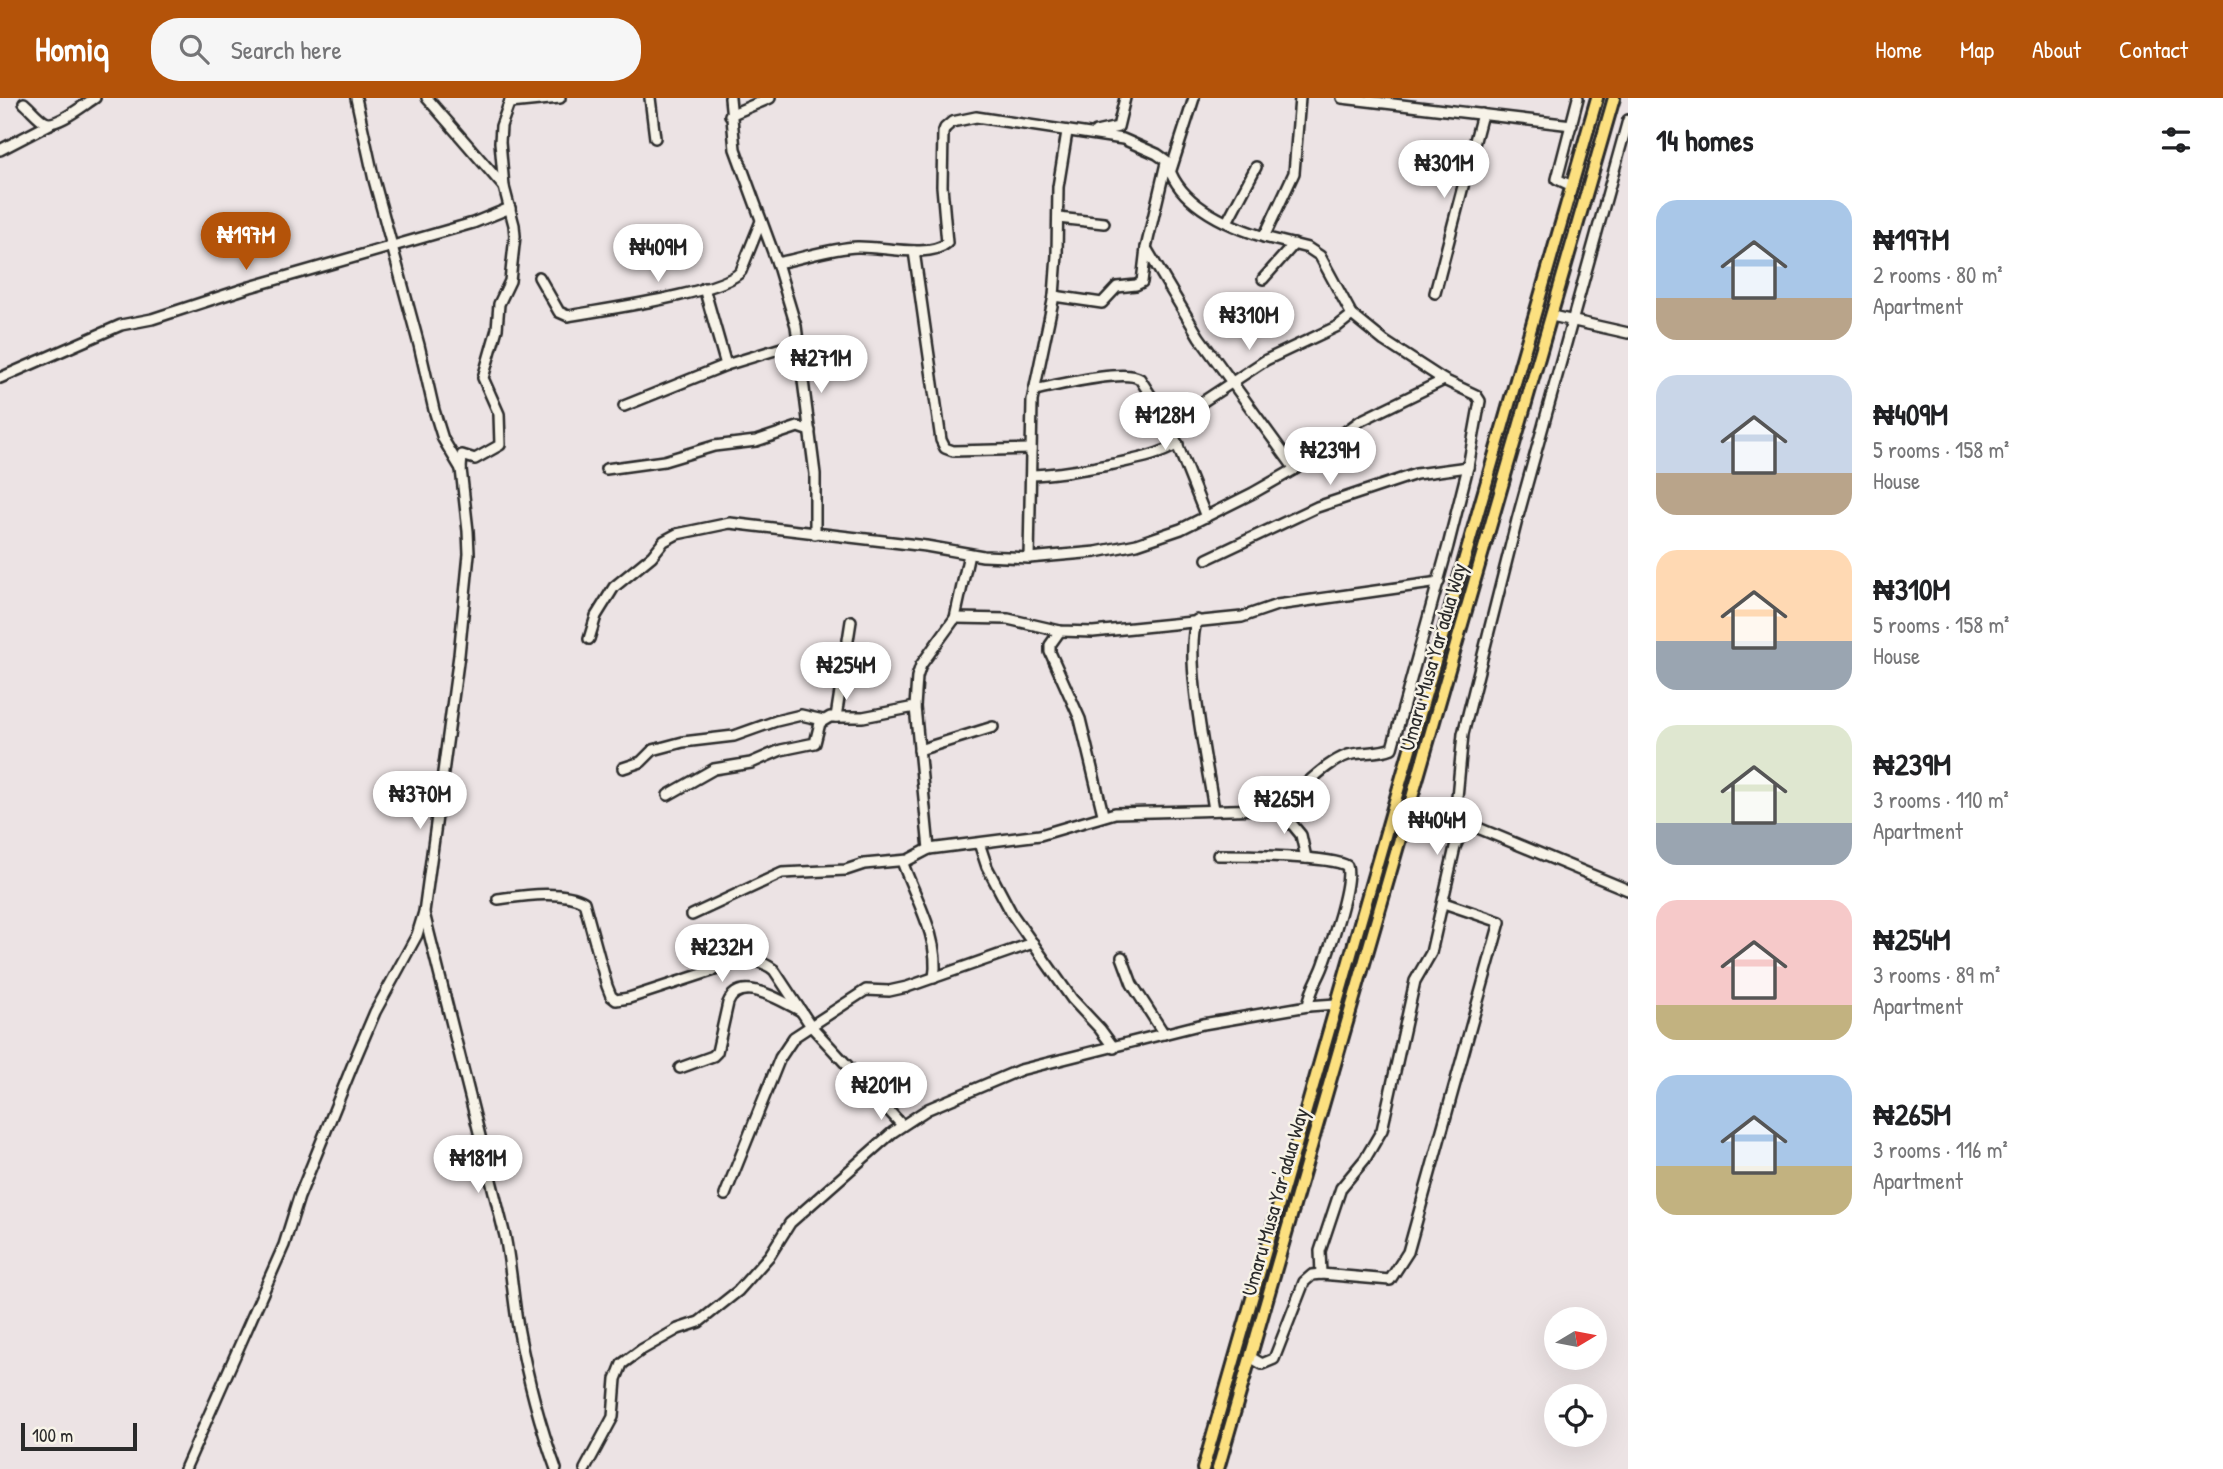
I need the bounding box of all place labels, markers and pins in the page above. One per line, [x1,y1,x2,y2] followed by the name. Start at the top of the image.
[1395,140,1493,200] pin: ₦301M
[197,212,295,272] pin: ₦197M
[609,225,707,284] pin: ₦409M
[1200,292,1298,352] pin: ₦310M
[772,336,870,395] pin: ₦271M
[1116,392,1214,452] pin: ₦128M
[1281,428,1379,487] pin: ₦239M
[797,642,895,702] pin: ₦254M
[371,772,469,831] pin: ₦370M
[1235,776,1333,836] pin: ₦265M
[1388,798,1486,857] pin: ₦404M
[673,924,771,984] pin: ₦232M
[832,1062,930,1122] pin: ₦201M
[429,1136,527,1195] pin: ₦181M

